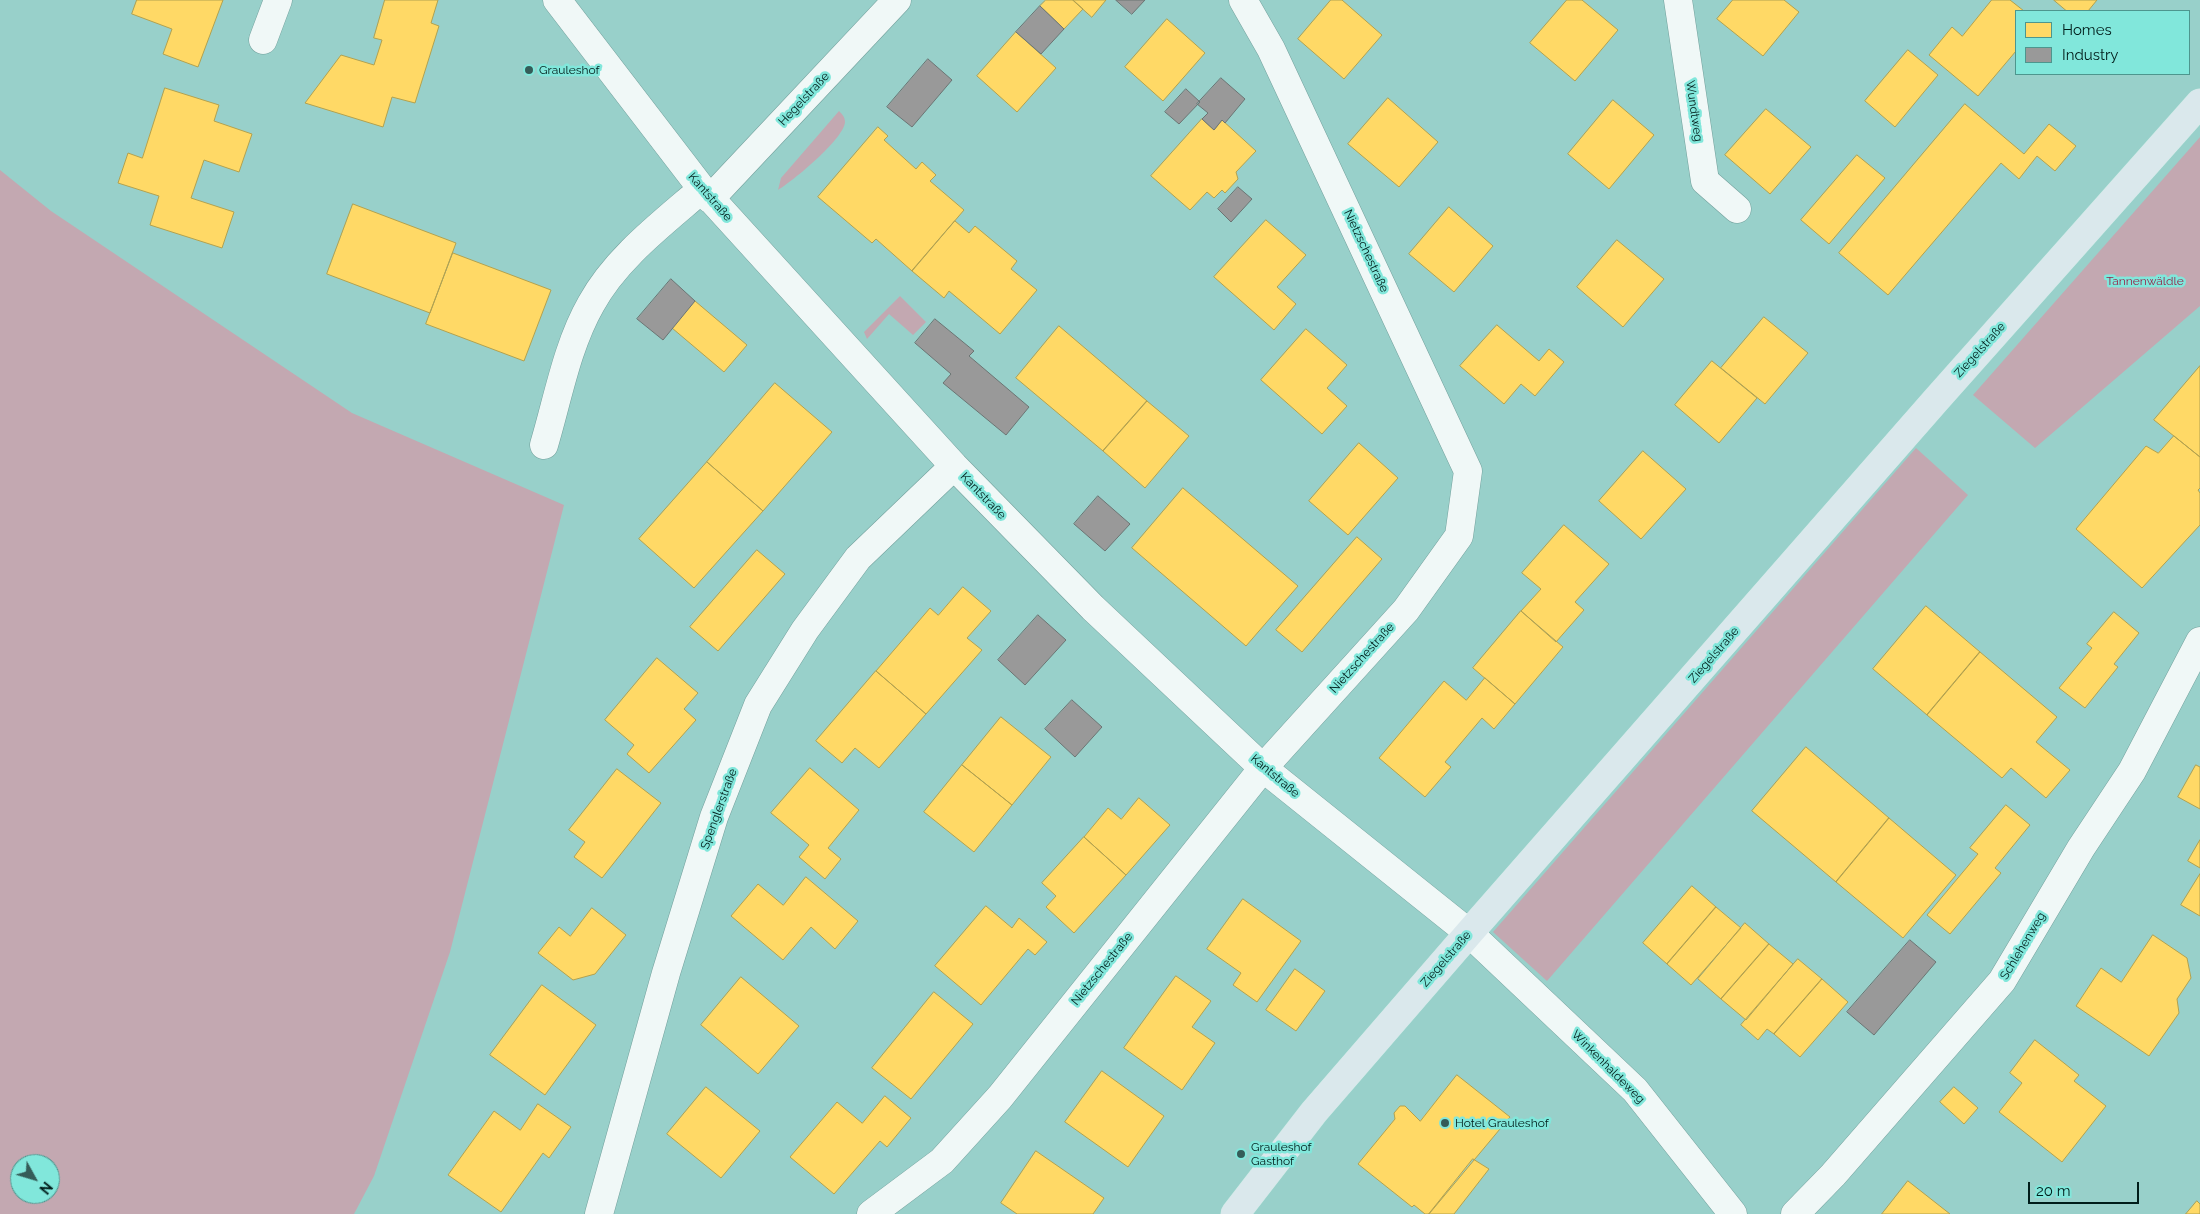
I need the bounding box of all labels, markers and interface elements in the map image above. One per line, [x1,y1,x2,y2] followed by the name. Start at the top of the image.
[2015,10,2190,75] legend
[2062,21,2112,39] text: Homes
[2062,46,2118,64] text: Industry
[539,63,600,77] place label: Grauleshof
[523,64,535,76] marker: Grauleshof
[776,69,832,129] street label: Hegelstraße
[1683,79,1705,143] street label: Wundtweg
[685,170,735,224] street label: Kantstraße
[1341,207,1391,295] street label: Nietzschestraße
[2106,274,2184,288] park label: Tannenwäldle
[1952,319,2008,381] street label: Ziegelstraße
[957,470,1009,522] street label: Kantstraße
[1327,620,1397,696] street label: Nietzschestraße
[1686,624,1742,686] street label: Ziegelstraße
[1248,751,1302,801] street label: Kantstraße
[698,767,740,851] street label: Spenglerstraße
[1997,910,2049,982] street label: Schlehenweg
[1418,928,1474,990] street label: Ziegelstraße
[1068,930,1136,1008] street label: Nietzschestraße
[1568,1027,1648,1107] street label: Winkenhaldeweg
[1455,1116,1549,1130] place label: Hotel Grauleshof
[1439,1117,1451,1129] marker: Hotel Grauleshof
[1251,1140,1312,1168] place label: Grauleshof Gasthof
[1235,1148,1247,1160] marker: Grauleshof Gasthof
[10,1154,60,1204] north arrow
[2030,1172,2141,1204] scale bar
[36,1179,55,1197] text: N
[2036,1182,2071,1200] text: 20 m

